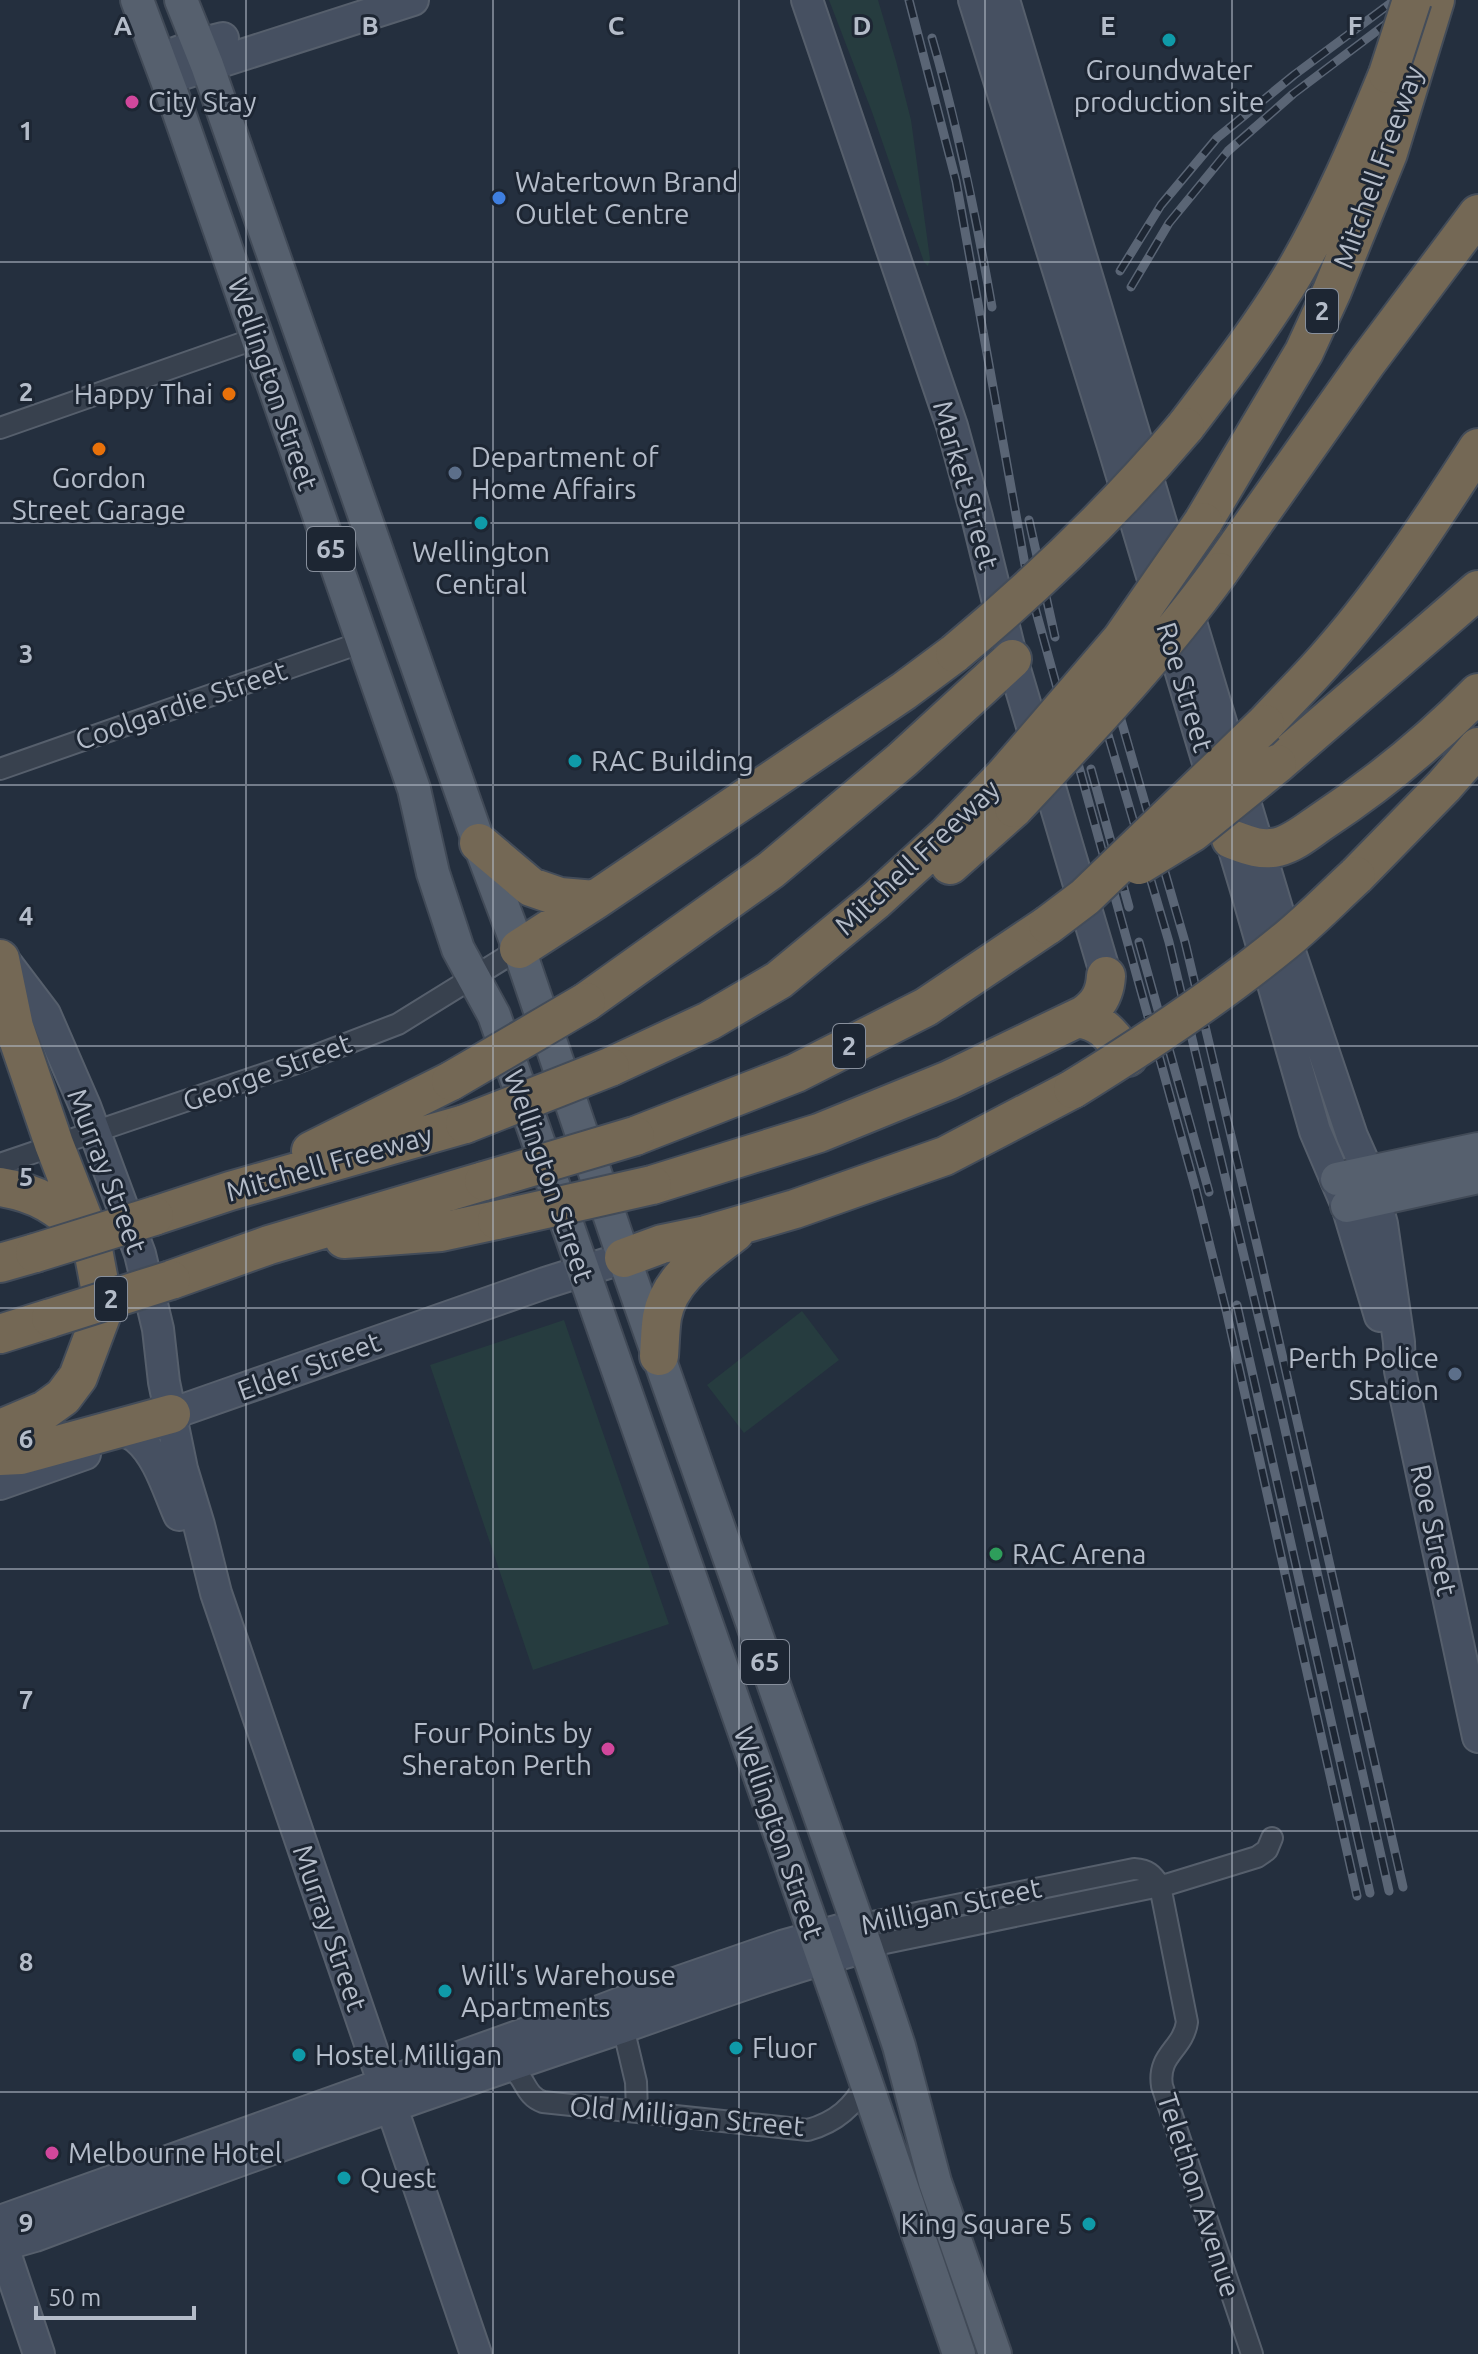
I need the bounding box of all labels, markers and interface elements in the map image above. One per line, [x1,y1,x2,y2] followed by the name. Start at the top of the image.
[114,11,133,40] text: A
[361,11,379,40] text: B
[608,11,625,40] text: C
[853,11,871,40] text: D
[1100,11,1116,40] text: E
[1348,11,1362,40] text: F
[1160,31,1178,49] marker: Groundwater production site
[1074,54,1264,117] place label: Groundwater production site
[1327,61,1429,272] street label: Mitchell Freeway
[148,86,256,117] place label: City Stay
[123,93,141,111] marker: City Stay
[19,116,33,145] text: 1
[515,166,738,229] place label: Watertown Brand Outlet Centre
[490,189,508,207] marker: Watertown Brand Outlet Centre
[223,274,324,494] street label: Wellington Street
[1306,289,1338,333] road number: 2
[19,377,33,406] text: 2
[74,378,213,409] place label: Happy Thai
[220,385,238,403] marker: Happy Thai
[928,397,1005,573] street label: Market Street
[90,440,108,458] marker: Gordon Street Garage
[471,441,659,504] place label: Department of Home Affairs
[12,462,186,525] place label: Gordon Street Garage
[446,464,464,482] marker: Department of Home Affairs
[472,514,490,532] marker: Wellington Central
[307,527,355,571] road number: 65
[412,536,550,599] place label: Wellington Central
[1151,618,1220,755] street label: Roe Street
[19,639,33,668] text: 3
[71,654,291,755] street label: Coolgardie Street
[591,745,754,776] place label: RAC Building
[566,752,584,770] marker: RAC Building
[828,773,1005,941] street label: Mitchell Freeway
[19,901,33,930] text: 4
[833,1024,865,1068] road number: 2
[178,1027,355,1116] street label: George Street
[499,1066,600,1286] street label: Wellington Street
[62,1084,153,1258] street label: Murray Street
[222,1118,435,1207] street label: Mitchell Freeway
[19,1162,33,1191] text: 5
[95,1277,127,1321] road number: 2
[233,1325,385,1406] street label: Elder Street
[1288,1342,1439,1405] place label: Perth Police Station
[1446,1365,1464,1383] marker: Perth Police Station
[19,1424,33,1453] text: 6
[1405,1461,1464,1599] street label: Roe Street
[1012,1538,1146,1569] place label: RAC Arena
[987,1545,1005,1563] marker: RAC Arena
[741,1640,789,1684] road number: 65
[19,1685,33,1714] text: 7
[402,1717,592,1780] place label: Four Points by Sheraton Perth
[729,1723,830,1943] street label: Wellington Street
[599,1740,617,1758] marker: Four Points by Sheraton Perth
[287,1841,373,2015] street label: Murray Street
[858,1871,1044,1940] street label: Milligan Street
[19,1947,33,1976] text: 8
[461,1959,676,2022] place label: Will's Warehouse Apartments
[436,1982,454,2000] marker: Will's Warehouse Apartments
[752,2032,817,2063] place label: Fluor
[315,2039,502,2070] place label: Hostel Milligan
[727,2039,745,2057] marker: Fluor
[290,2046,308,2064] marker: Hostel Milligan
[1152,2089,1247,2301] street label: Telethon Avenue
[568,2090,806,2141] street label: Old Milligan Street
[68,2137,282,2168] place label: Melbourne Hotel
[43,2144,61,2162] marker: Melbourne Hotel
[360,2162,436,2193] place label: Quest
[335,2169,353,2187] marker: Quest
[19,2208,33,2237] text: 9
[900,2208,1073,2239] place label: King Square 5
[1080,2215,1098,2233] marker: King Square 5
[36,2270,194,2320] scale bar
[48,2284,101,2311] text: 50 m

